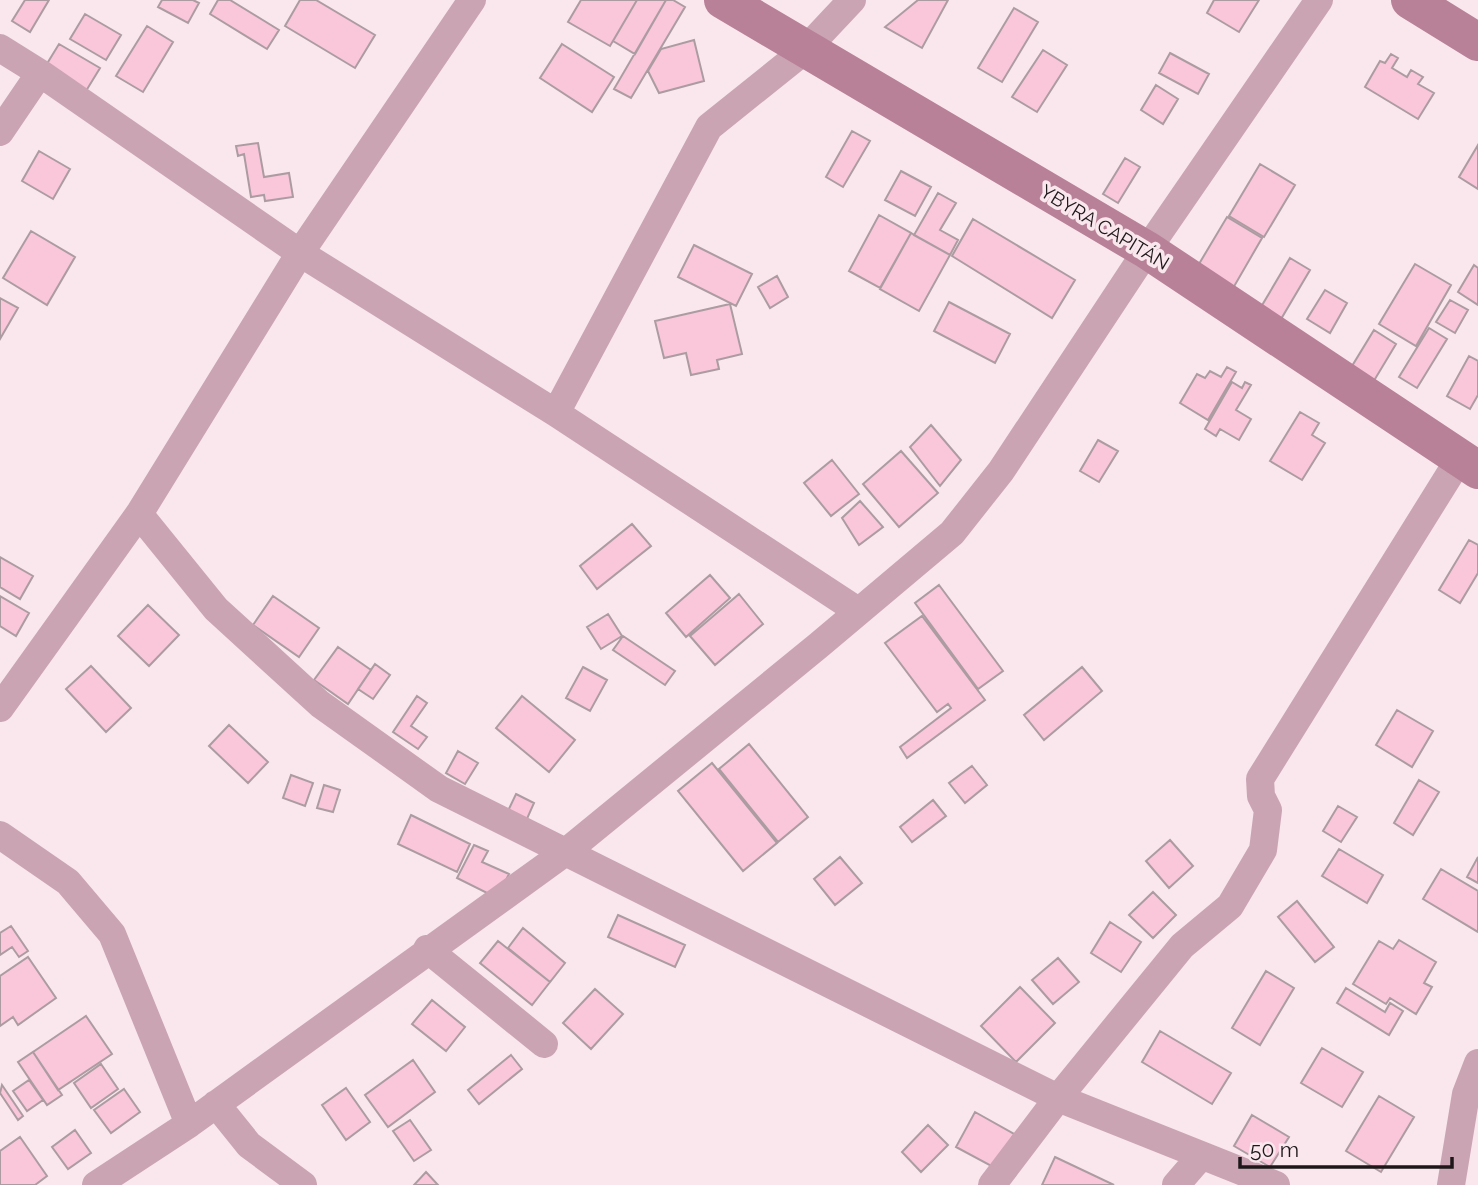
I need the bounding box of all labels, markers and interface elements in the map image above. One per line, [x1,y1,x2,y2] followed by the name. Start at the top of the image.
[1037,180,1173,274] street label: YBYRA CAPITÁN
[1240,1126,1452,1170] scale bar
[1250,1137,1299,1162] text: 50 m

